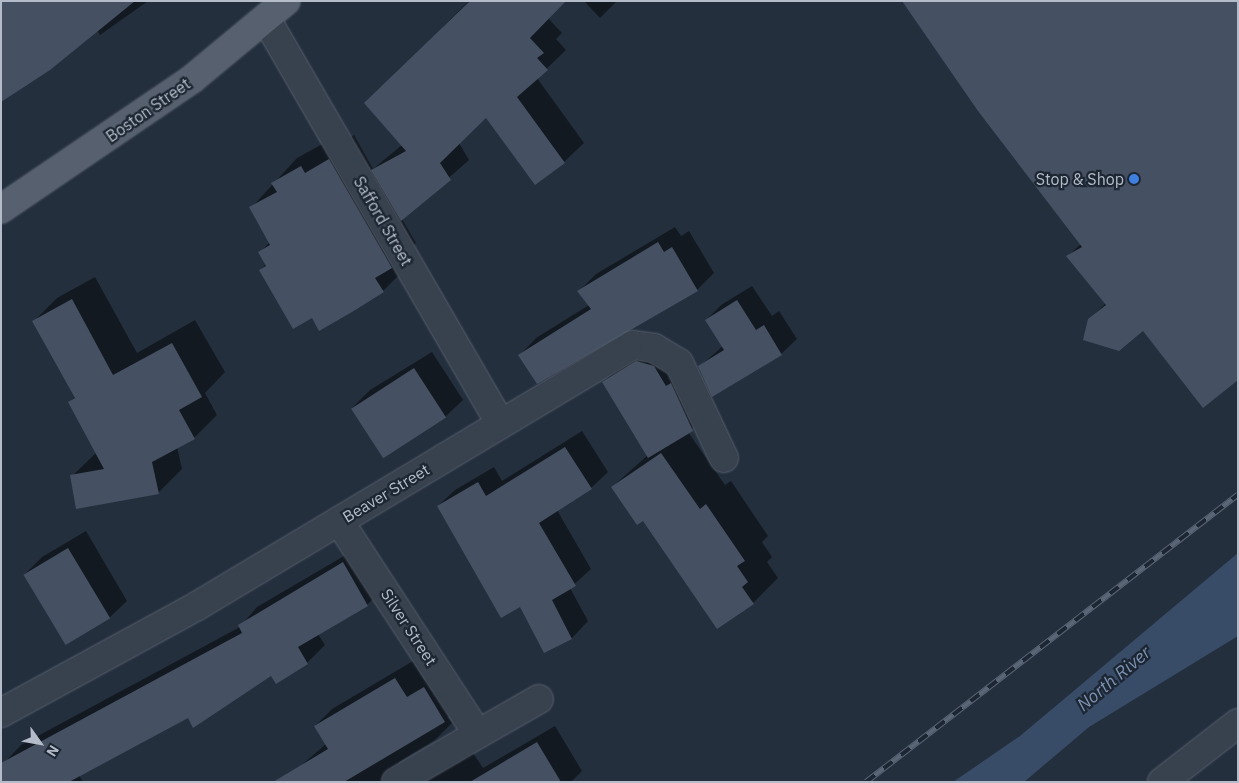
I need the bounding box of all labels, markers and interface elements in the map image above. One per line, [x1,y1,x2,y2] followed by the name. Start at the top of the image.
[102,74,194,146] street label: Boston Street
[1036,169,1124,189] place label: Stop & Shop
[350,173,416,269] street label: Safford Street
[1128,173,1140,185] marker: Stop & Shop
[339,460,433,526] street label: Beaver Street
[377,585,441,669] street label: Silver Street
[1073,642,1155,716] water label: North River
[15,718,65,768] north arrow
[42,742,63,760] text: N

